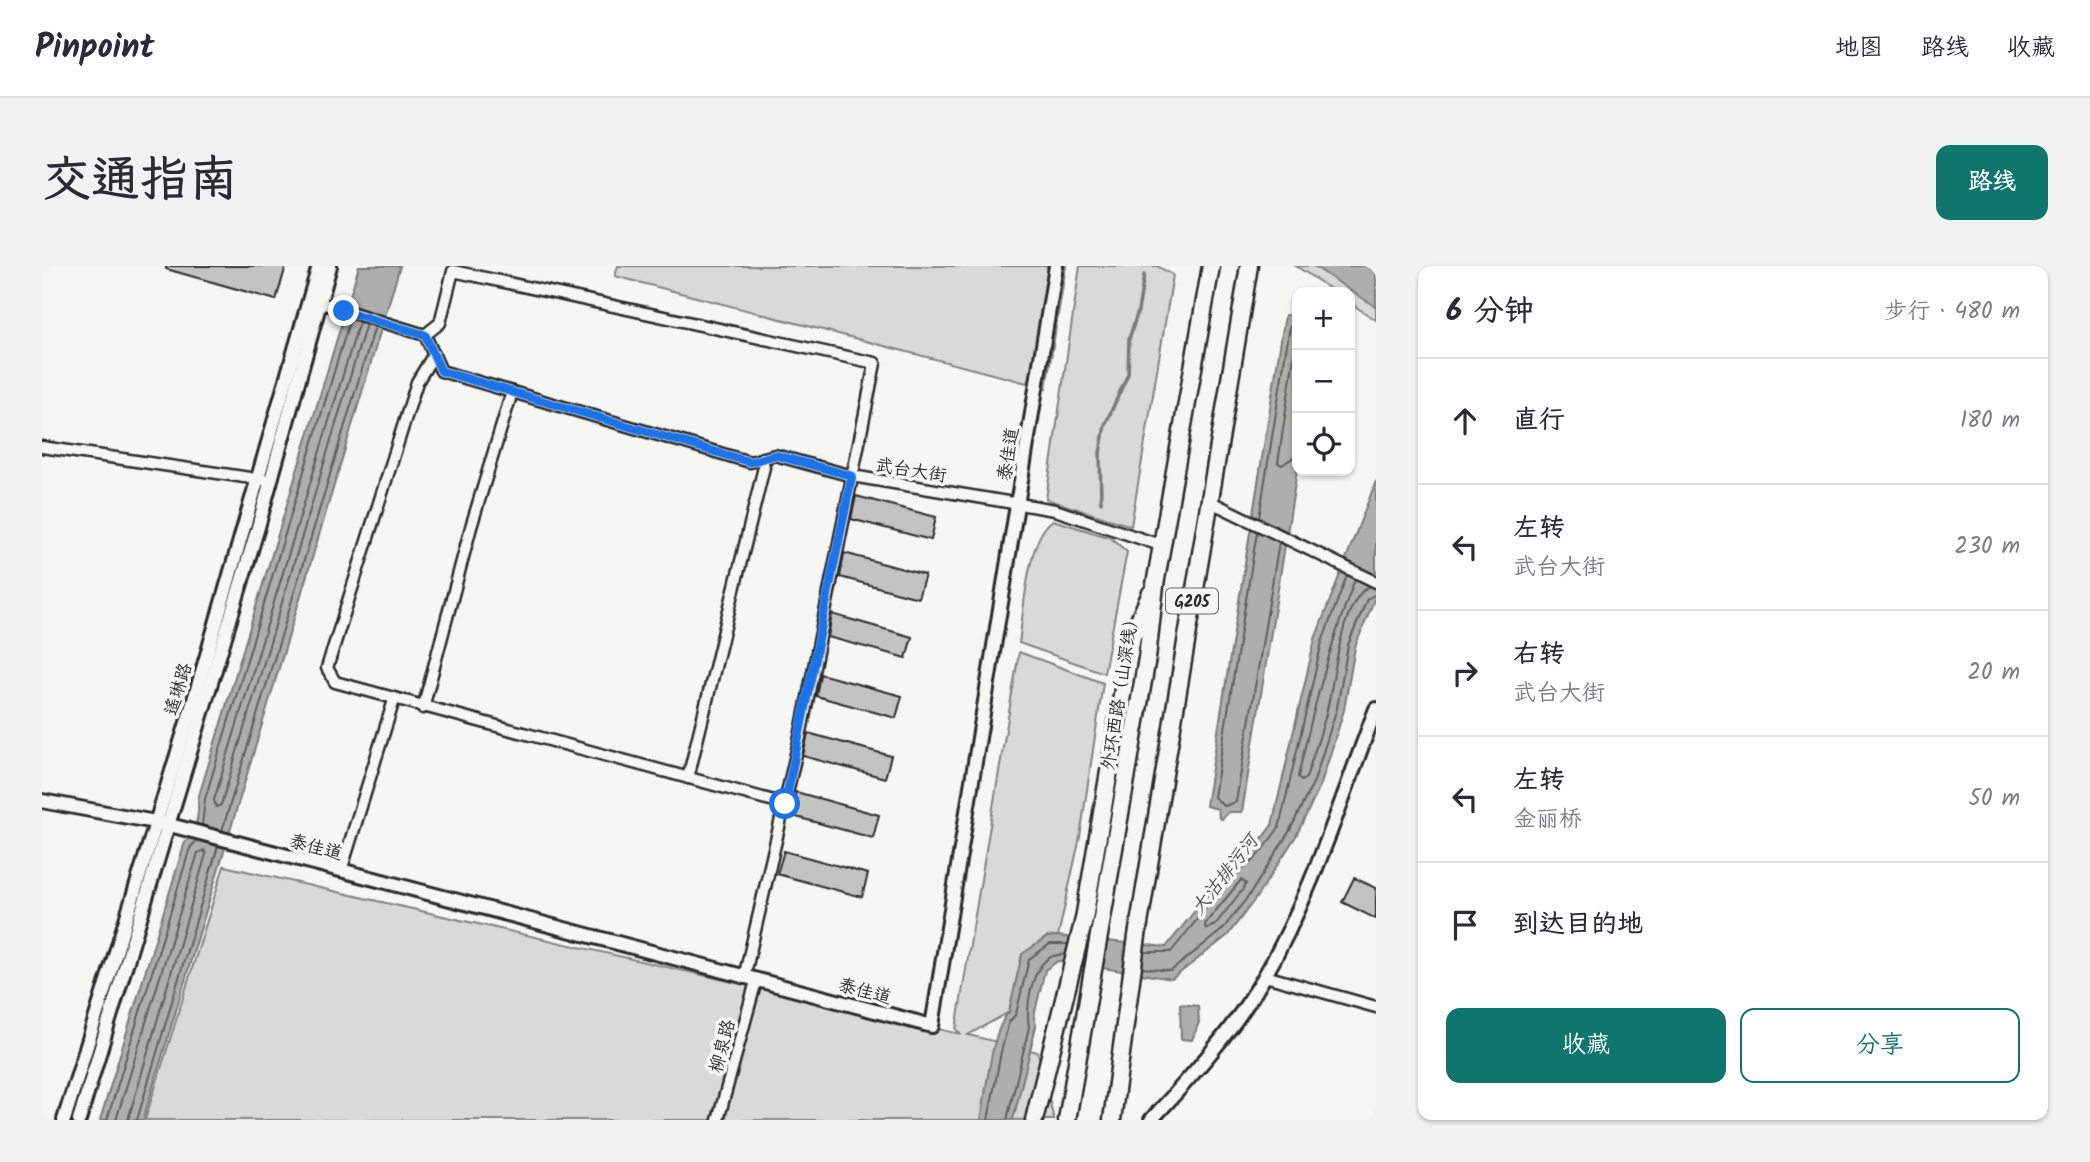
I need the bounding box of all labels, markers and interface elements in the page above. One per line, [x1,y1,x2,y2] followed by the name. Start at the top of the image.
[35,22,155,75] text: Pinpoint
[1835,29,1883,68] text: 地图
[1921,29,1969,68] text: 路线
[2007,29,2055,68] text: 收藏
[42,143,238,221] text: 交通指南
[1936,145,2048,220] button: 路线
[1292,287,1355,476] map controls
[1292,287,1355,350] button: +
[1446,288,1534,336] text: 6 分钟
[1885,294,2020,330] text: 步行 · 480 m
[328,295,359,326] route end
[1292,350,1355,413] button: −
[1513,400,1565,442] text: 直行
[1446,402,1484,440] icon: ahead
[1960,403,2020,439] text: 180 m
[1292,413,1355,476] button: locate
[991,425,1028,483] street label: 泰佳道
[873,452,949,491] street label: 武台大街
[1513,508,1565,550] text: 左转
[1446,528,1484,566] icon: left
[1954,529,2020,565] text: 230 m
[1513,550,1605,586] text: 武台大街
[1166,588,1218,614] road number: G205
[1094,608,1148,773] street label: 外环西路（山深线）
[1513,634,1565,676] text: 右转
[1446,654,1484,692] icon: right
[1968,655,2020,691] text: 20 m
[158,659,201,719] street label: 遥琳路
[1513,676,1605,712] text: 武台大街
[1513,760,1565,802] text: 左转
[1446,780,1484,818] icon: left
[1969,781,2020,817] text: 50 m
[769,788,800,819] route start
[1513,802,1582,838] text: 金丽桥
[1185,826,1268,922] water label: 大沽排污河
[286,827,345,869] street label: 泰佳道
[1513,904,1643,946] text: 到达目的地
[1446,906,1484,944] icon: arrive
[835,971,894,1013] street label: 泰佳道
[1446,1008,1726,1083] button: 收藏
[1740,1008,2020,1083] button: 分享
[702,1017,744,1076] street label: 柳泉路

